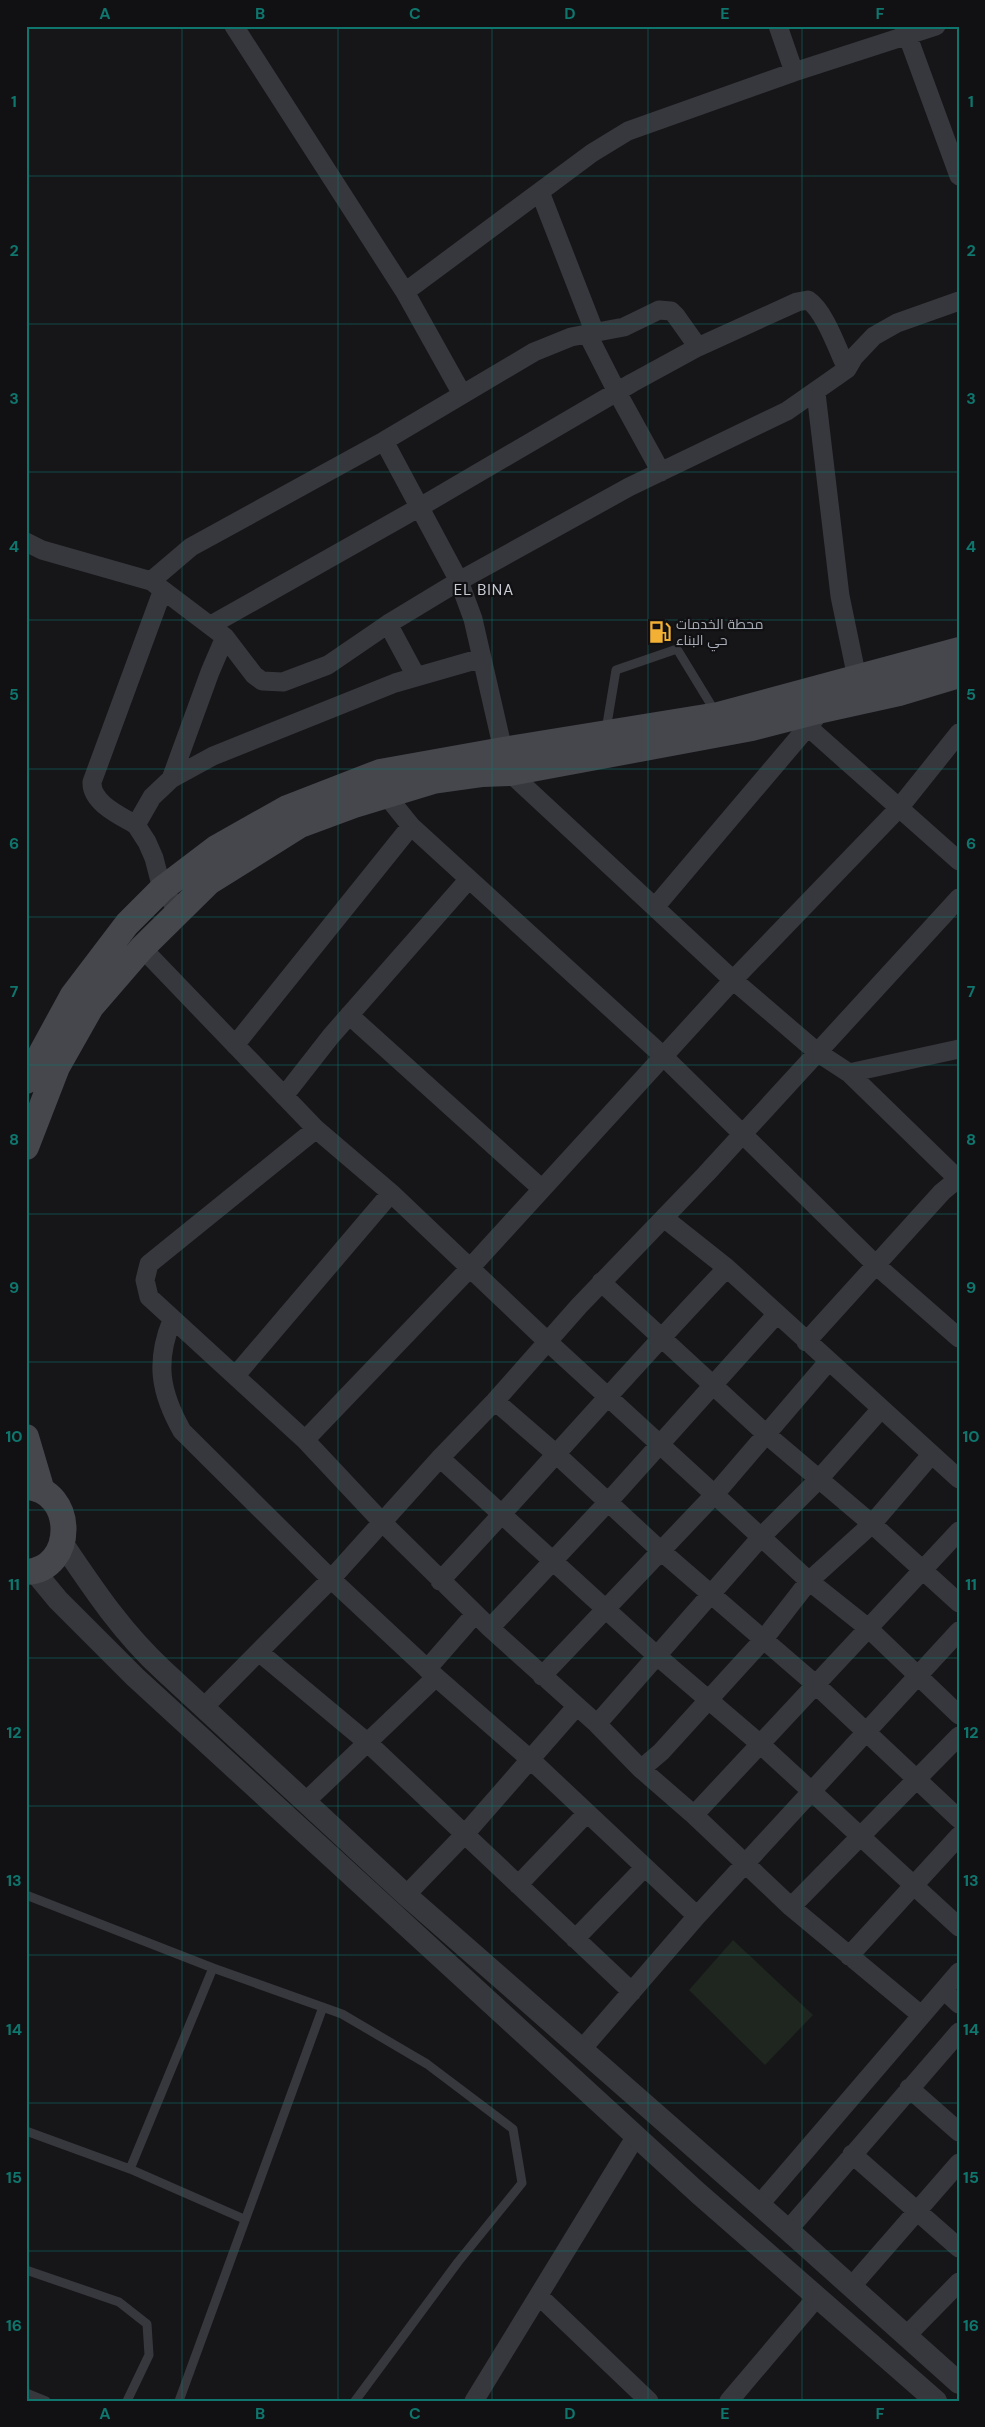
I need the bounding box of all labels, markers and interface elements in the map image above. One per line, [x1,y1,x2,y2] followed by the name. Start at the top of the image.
[99,3,111,24] text: A
[255,3,265,24] text: B
[409,3,421,24] text: C
[564,3,576,24] text: D
[720,3,730,24] text: E
[876,3,885,24] text: F
[11,91,17,112] text: 1
[968,91,974,112] text: 1
[9,240,19,261] text: 2
[966,240,976,261] text: 2
[9,388,19,409] text: 3
[966,388,976,409] text: 3
[9,536,19,557] text: 4
[966,536,976,557] text: 4
[454,580,514,600] district label: EL BINA
[676,615,763,652] place label: محطة الخدمات حي البناء
[647,619,673,645] fuel station icon: محطة الخدمات حي البناء
[9,684,19,705] text: 5
[966,684,976,705] text: 5
[9,833,19,854] text: 6
[966,833,976,854] text: 6
[10,981,19,1002] text: 7
[967,981,976,1002] text: 7
[9,1129,19,1150] text: 8
[966,1129,976,1150] text: 8
[9,1277,19,1298] text: 9
[966,1277,976,1298] text: 9
[5,1426,23,1447] text: 10
[962,1426,980,1447] text: 10
[8,1574,20,1595] text: 11
[965,1574,977,1595] text: 11
[6,1722,22,1743] text: 12
[963,1722,979,1743] text: 12
[6,1870,22,1891] text: 13
[963,1870,979,1891] text: 13
[6,2019,22,2040] text: 14
[963,2019,979,2040] text: 14
[6,2167,22,2188] text: 15
[963,2167,979,2188] text: 15
[6,2315,22,2336] text: 16
[963,2315,979,2336] text: 16
[99,2403,111,2424] text: A
[255,2403,265,2424] text: B
[409,2403,421,2424] text: C
[564,2403,576,2424] text: D
[720,2403,730,2424] text: E
[876,2403,885,2424] text: F

